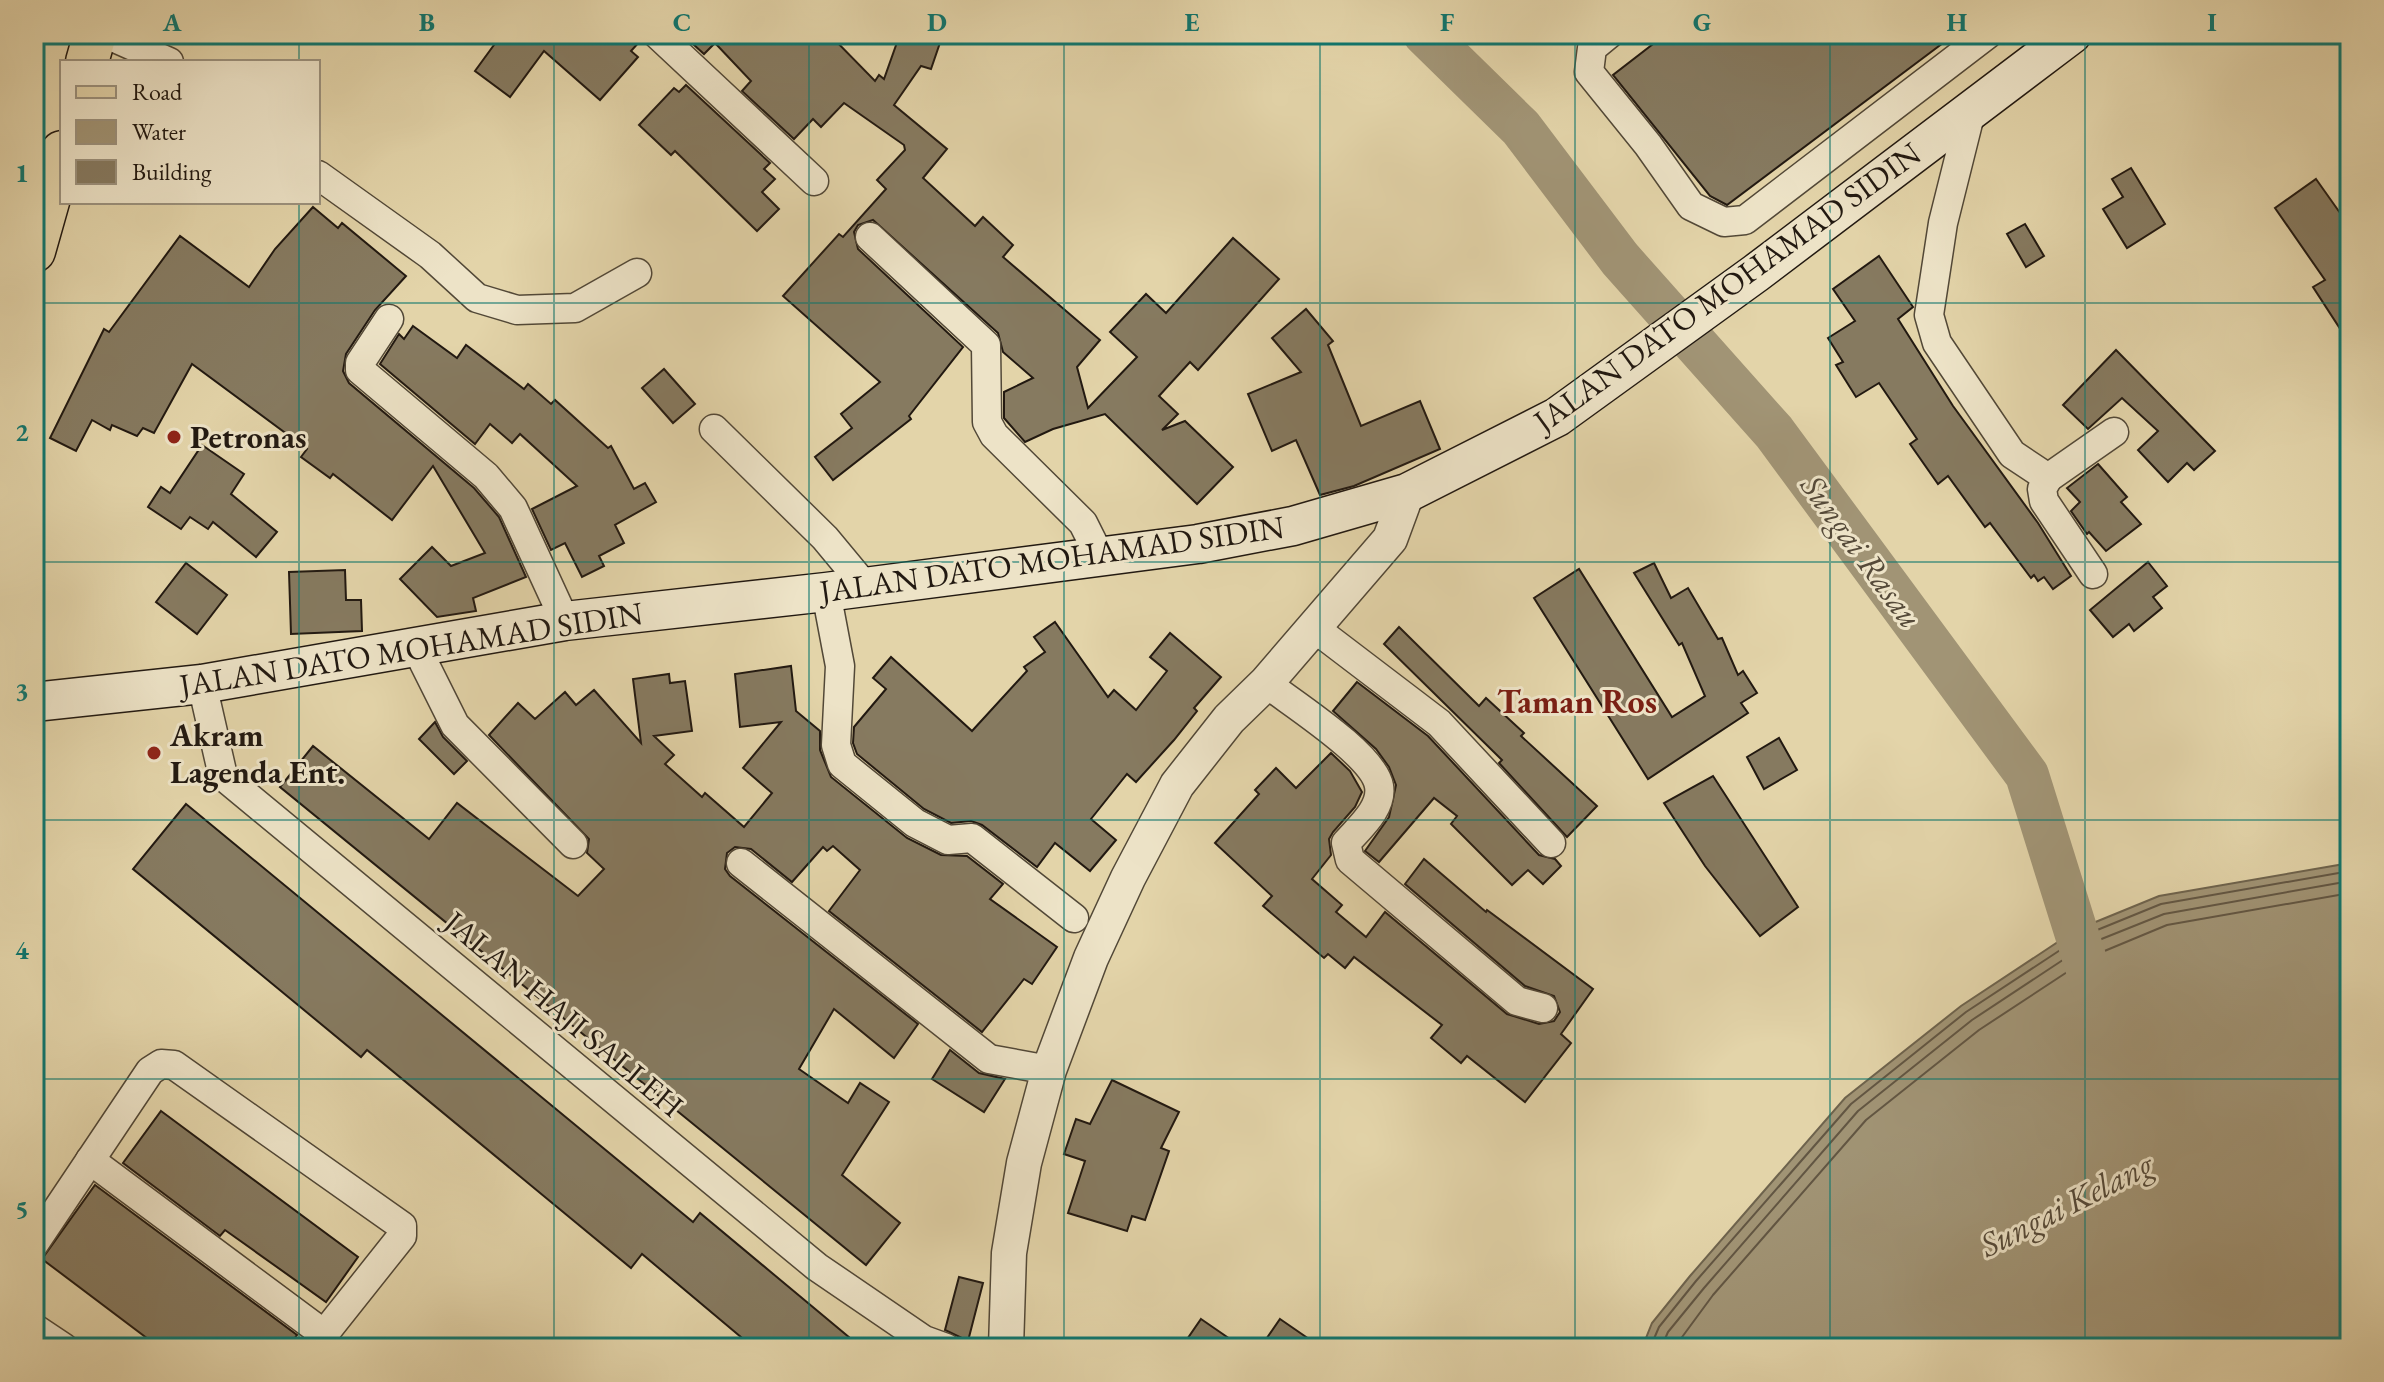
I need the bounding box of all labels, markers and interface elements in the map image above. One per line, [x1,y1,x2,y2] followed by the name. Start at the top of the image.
[162,5,182,39] text: A
[419,5,435,39] text: B
[673,5,691,39] text: C
[927,5,947,39] text: D
[1185,5,1200,39] text: E
[1440,5,1454,39] text: F
[1693,5,1712,39] text: G
[1947,5,1968,39] text: H
[2207,5,2217,39] text: I
[60,60,320,204] legend
[132,76,183,107] text: Road
[132,116,186,147] text: Water
[1523,132,1929,443] street label: JALAN DATO MOHAMAD SIDIN
[15,156,29,190] text: 1
[132,156,212,187] text: Building
[15,415,29,449] text: 2
[190,416,306,458] place label: Petronas
[165,428,183,446] marker: Petronas
[1791,465,1933,637] water label: Sungai Rasau
[814,506,1287,613] street label: JALAN DATO MOHAMAD SIDIN
[173,592,646,707] street label: JALAN DATO MOHAMAD SIDIN
[15,674,29,708] text: 3
[1497,679,1657,723] district label: Taman Ros
[169,714,345,793] place label: Akram Lagenda Ent.
[145,744,163,762] marker: Akram Lagenda Ent.
[433,900,692,1127] street label: JALAN HAJI SALLEH
[15,933,29,967] text: 4
[1971,1141,2161,1267] water label: Sungai Kelang
[15,1192,29,1226] text: 5

